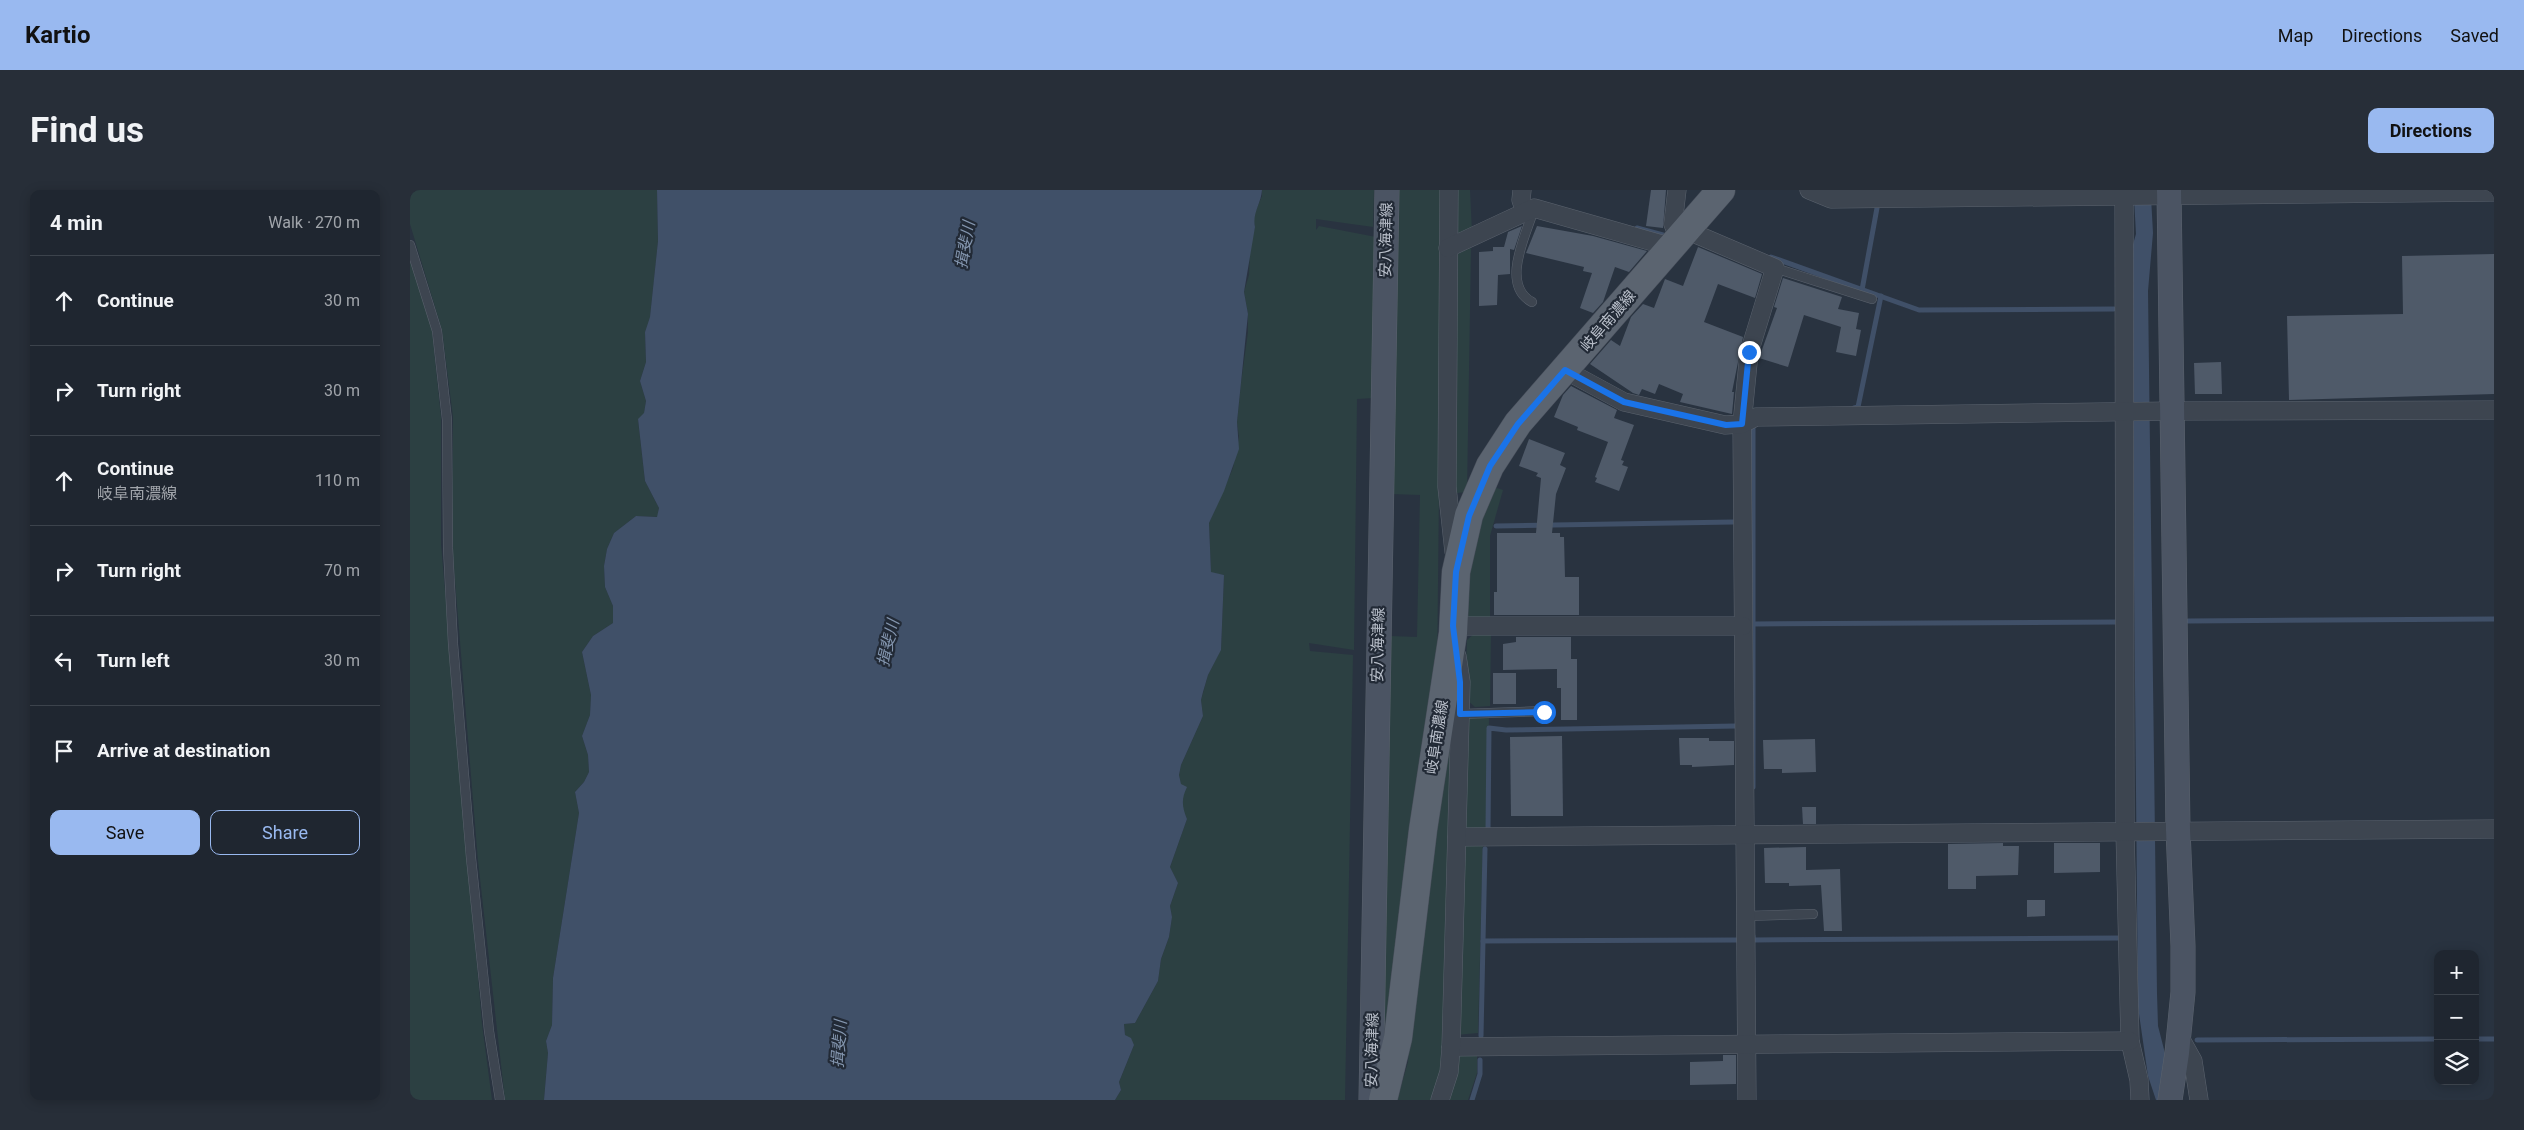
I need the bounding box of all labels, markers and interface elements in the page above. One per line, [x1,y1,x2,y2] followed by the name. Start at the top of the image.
[25,21,91,49] text: Kartio
[2278,25,2313,46] text: Map
[2341,25,2422,46] text: Directions
[2450,25,2499,46] text: Saved
[2368,108,2494,153] button: Directions
[30,110,144,151] text: Find us
[1376,202,1396,278] street label: 安八海津線
[50,211,103,235] text: 4 min
[268,213,360,232] text: Walk · 270 m
[951,218,979,270] water label: 揖斐川
[50,287,78,315] icon: ahead
[1577,287,1639,355] street label: 岐阜南濃線
[97,289,174,312] text: Continue
[324,291,360,310] text: 30 m
[1738,341,1761,364] route end
[50,377,78,405] icon: right
[97,379,181,402] text: Turn right
[324,381,360,400] text: 30 m
[97,457,174,480] text: Continue
[50,467,78,495] icon: ahead
[315,471,360,490] text: 110 m
[97,484,177,503] text: 岐阜南濃線
[50,557,78,585] icon: right
[97,559,181,582] text: Turn right
[324,561,360,580] text: 70 m
[1368,607,1388,683] street label: 安八海津線
[873,616,903,669] water label: 揖斐川
[50,647,78,675] icon: left
[97,649,170,672] text: Turn left
[324,651,360,670] text: 30 m
[1422,699,1452,775] street label: 岐阜南濃線
[1533,701,1556,724] route start
[50,737,78,765] icon: arrive
[97,739,270,762] text: Arrive at destination
[50,810,200,855] button: Save
[210,810,360,855] button: Share
[2434,950,2479,1085] map controls
[2434,950,2479,995] button: +
[2434,995,2479,1040] button: −
[1362,1012,1382,1088] street label: 安八海津線
[828,1017,850,1069] water label: 揖斐川
[2434,1040,2479,1085] button: layers

